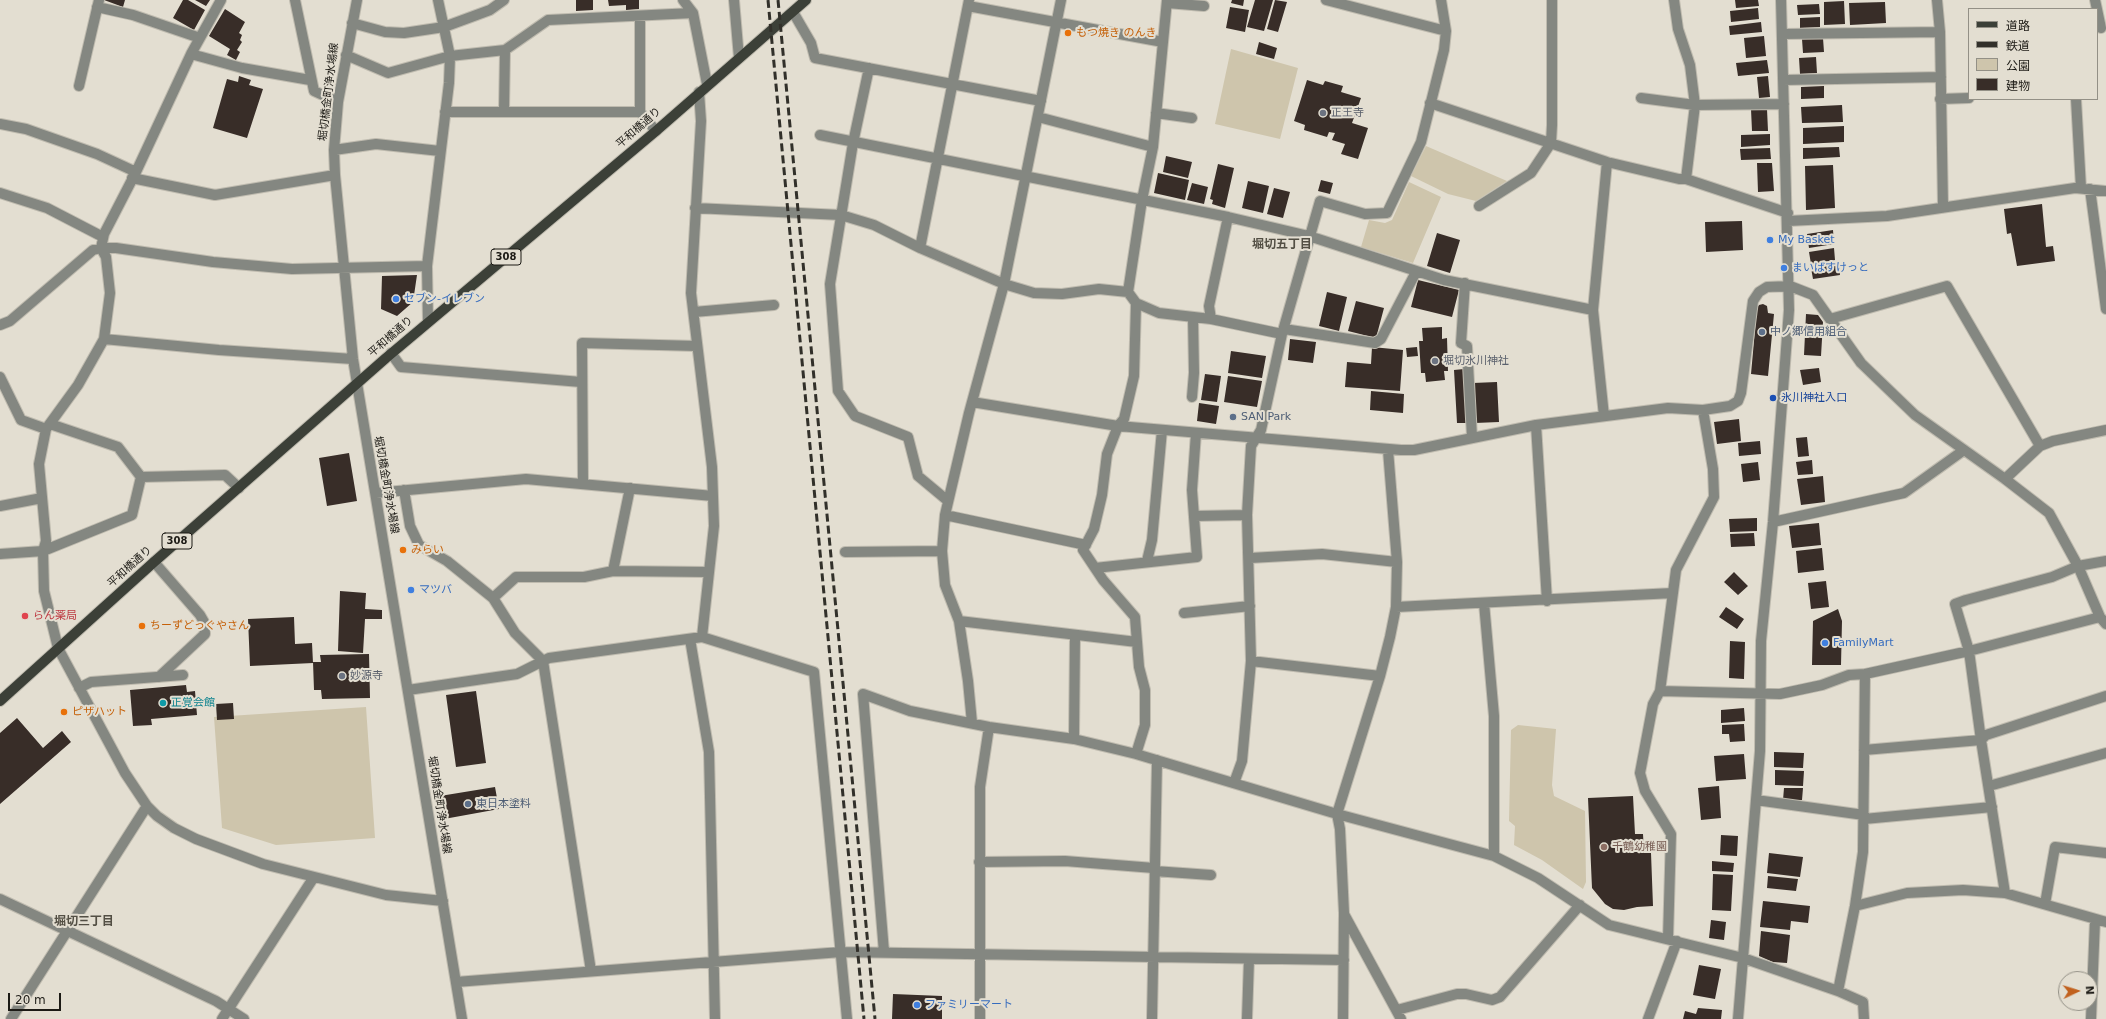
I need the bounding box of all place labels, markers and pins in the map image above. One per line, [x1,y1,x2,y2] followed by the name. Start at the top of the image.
[1076,26,1156,40] place label: もつ焼き のんき
[1063,28,1073,38] marker: もつ焼き のんき
[1331,106,1364,120] place label: 正王寺
[1318,108,1328,118] marker: 正王寺
[1778,233,1835,247] place label: My Basket
[1765,235,1775,245] marker: My Basket
[1792,261,1869,275] place label: まいばすけっと
[1779,263,1789,273] marker: まいばすけっと
[404,292,485,306] place label: セブン-イレブン
[391,294,401,304] marker: セブン-イレブン
[1770,325,1847,339] place label: 中ノ郷信用組合
[1757,327,1767,337] marker: 中ノ郷信用組合
[1443,354,1509,368] place label: 堀切氷川神社
[1430,356,1440,366] marker: 堀切氷川神社
[1781,391,1847,405] place label: 氷川神社入口
[1768,393,1778,403] marker: 氷川神社入口
[1241,410,1291,424] place label: SAN Park
[1228,412,1238,422] marker: SAN Park
[411,543,444,557] place label: みらい
[398,545,408,555] marker: みらい
[419,583,452,597] place label: マツバ
[406,585,416,595] marker: マツバ
[33,609,77,623] place label: らん薬局
[20,611,30,621] marker: らん薬局
[150,619,249,633] place label: ちーずどっぐやさん
[137,621,147,631] marker: ちーずどっぐやさん
[1833,636,1893,650] place label: FamilyMart
[1820,638,1830,648] marker: FamilyMart
[350,669,383,683] place label: 妙源寺
[337,671,347,681] marker: 妙源寺
[171,696,215,710] place label: 正覚会館
[158,698,168,708] marker: 正覚会館
[72,705,127,719] place label: ピザハット
[59,707,69,717] marker: ピザハット
[476,797,531,811] place label: 東日本塗料
[463,799,473,809] marker: 東日本塗料
[1612,840,1667,854] place label: 千鶴幼稚園
[1599,842,1609,852] marker: 千鶴幼稚園
[925,998,1013,1012] place label: ファミリーマート
[912,1000,922,1010] marker: ファミリーマート

